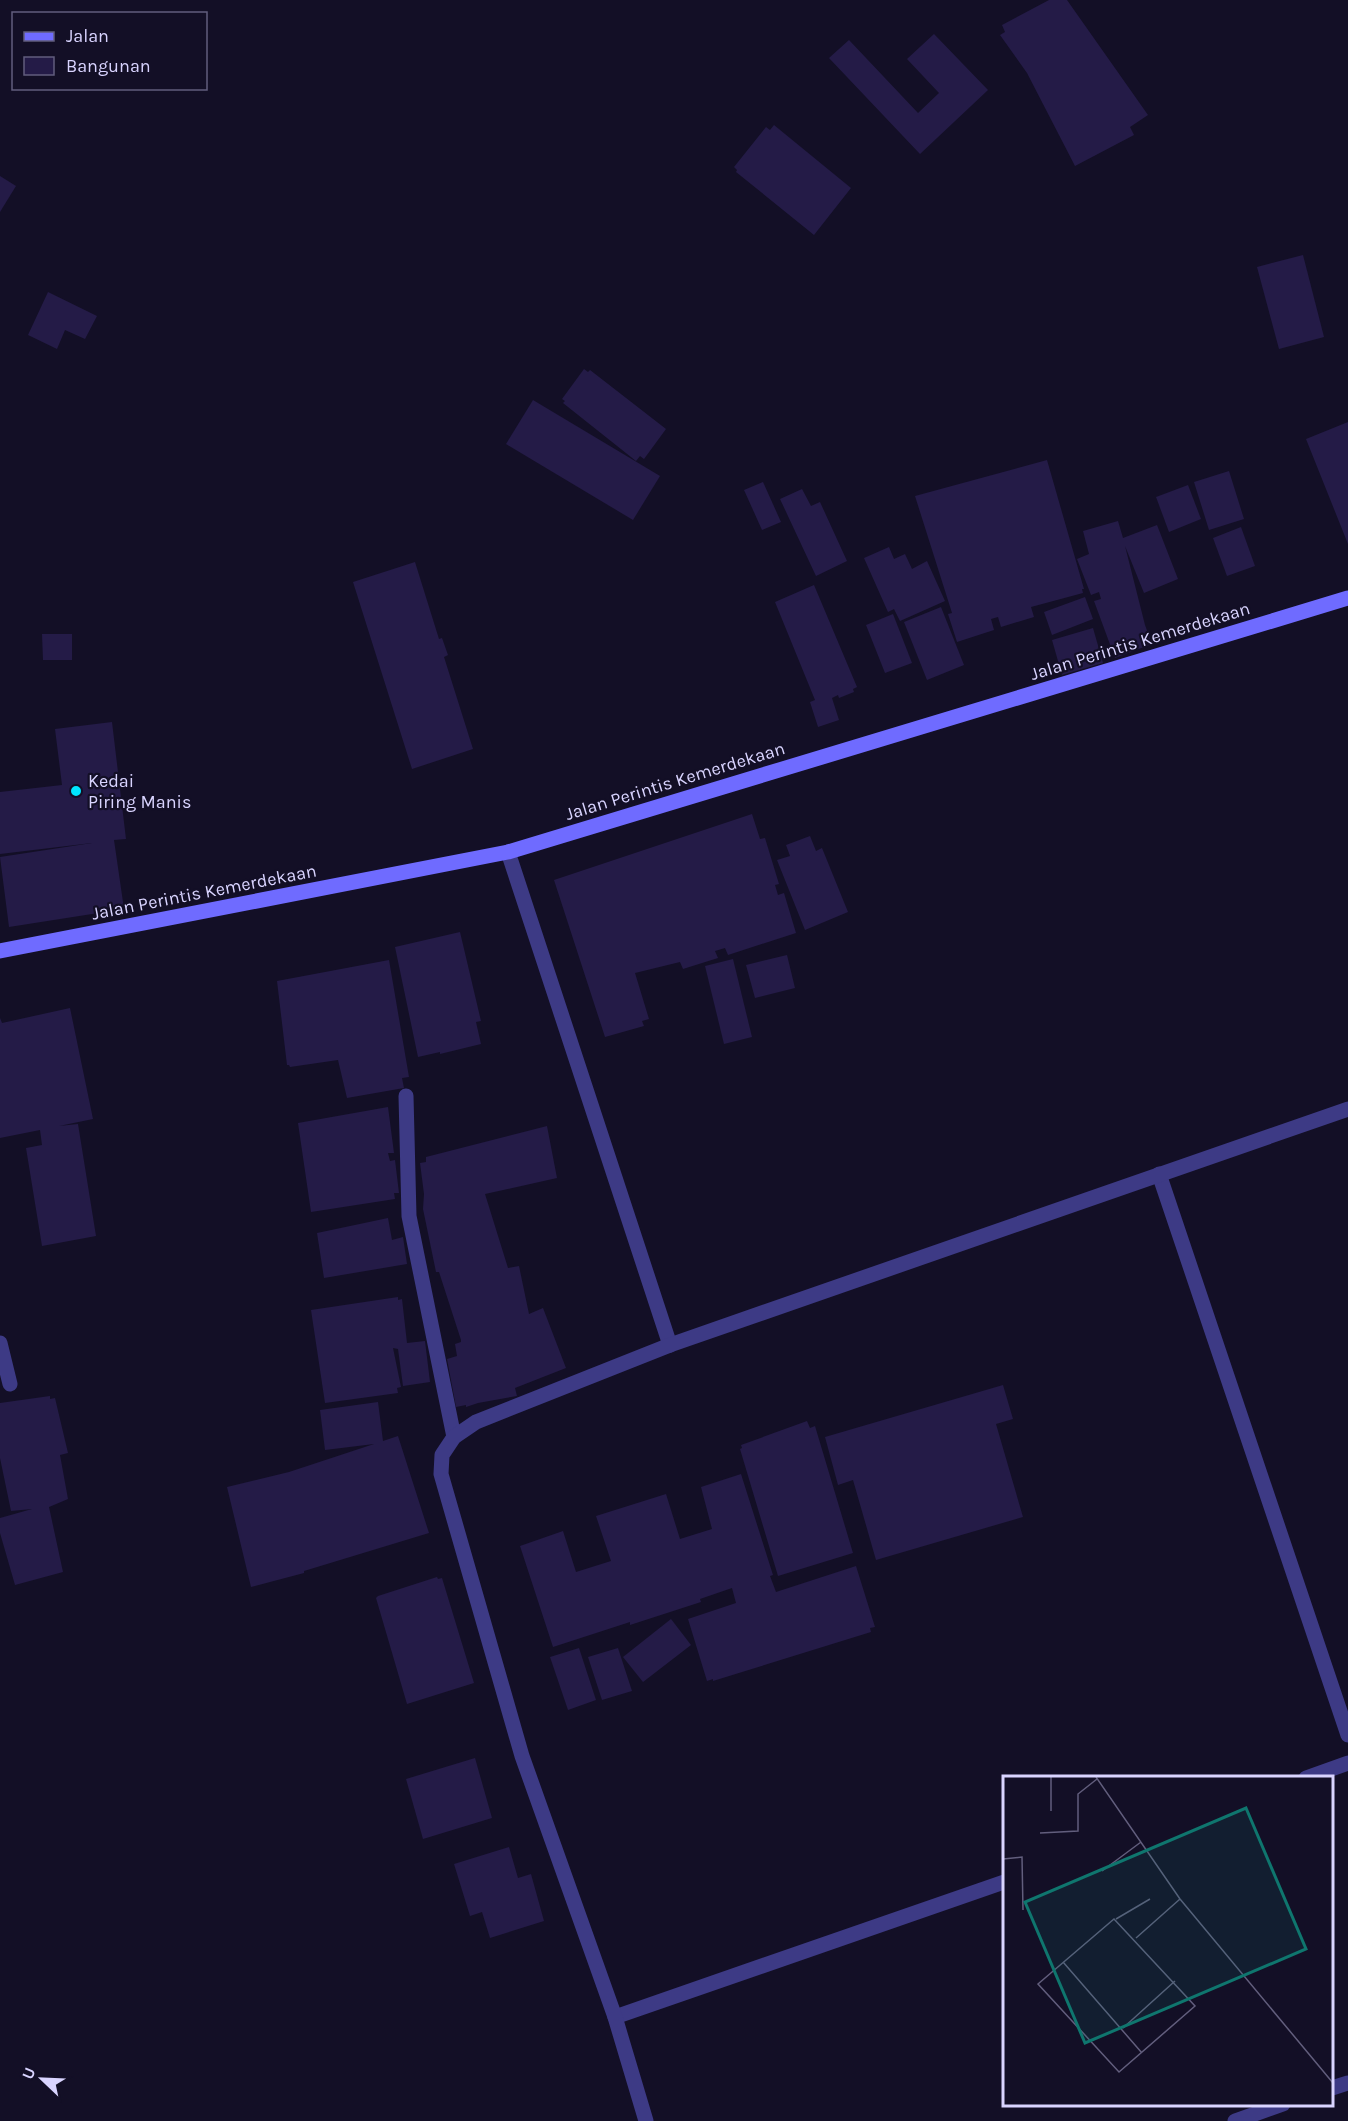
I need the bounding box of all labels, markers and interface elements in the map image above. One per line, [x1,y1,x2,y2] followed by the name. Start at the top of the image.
[12,12,207,90] legend
[66,25,109,47] text: Jalan
[66,55,151,77] text: Bangunan
[1027,597,1253,685] street label: Jalan Perintis Kemerdekaan
[562,737,788,825] street label: Jalan Perintis Kemerdekaan
[88,770,191,813] place label: Kedai Piring Manis
[69,784,83,798] marker: Kedai Piring Manis
[90,859,318,925] street label: Jalan Perintis Kemerdekaan
[1003,1776,1333,2106] inset map
[12,2049,72,2109] north arrow
[18,2065,40,2082] text: U

